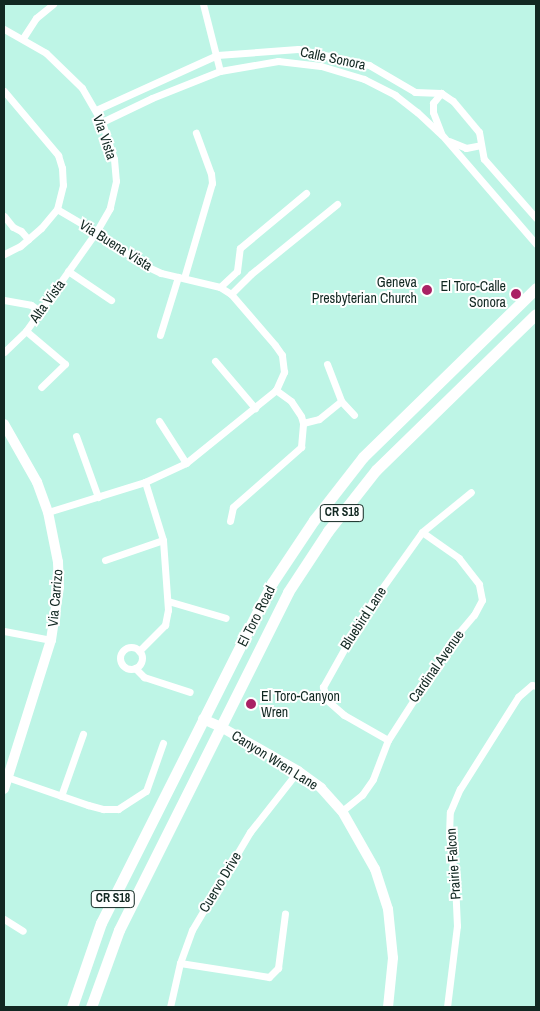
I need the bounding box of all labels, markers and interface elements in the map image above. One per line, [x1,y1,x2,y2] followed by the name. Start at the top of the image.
[299,43,367,73] street label: Calle Sonora
[90,112,120,162] street label: Via Vista
[77,216,155,274] street label: Via Buena Vista
[312,274,417,306] place label: Geneva Presbyterian Church
[26,276,68,326] street label: Alta Vista
[440,278,506,310] place label: El Toro-Calle Sonora
[421,284,433,296] marker: Geneva Presbyterian Church
[510,288,522,300] marker: El Toro-Calle Sonora
[320,503,364,522] road number: CR S18
[44,568,66,628] street label: Via Carrizo
[233,583,279,649] street label: El Toro Road
[336,583,390,653] street label: Bluebird Lane
[405,626,467,706] street label: Cardinal Avenue
[261,688,340,720] place label: El Toro-Canyon Wren
[245,698,257,710] marker: El Toro-Canyon Wren
[229,727,321,793] street label: Canyon Wren Lane
[442,828,464,900] street label: Prairie Falcon
[195,849,245,915] street label: Cuervo Drive
[90,890,136,909] road number: CR S18

